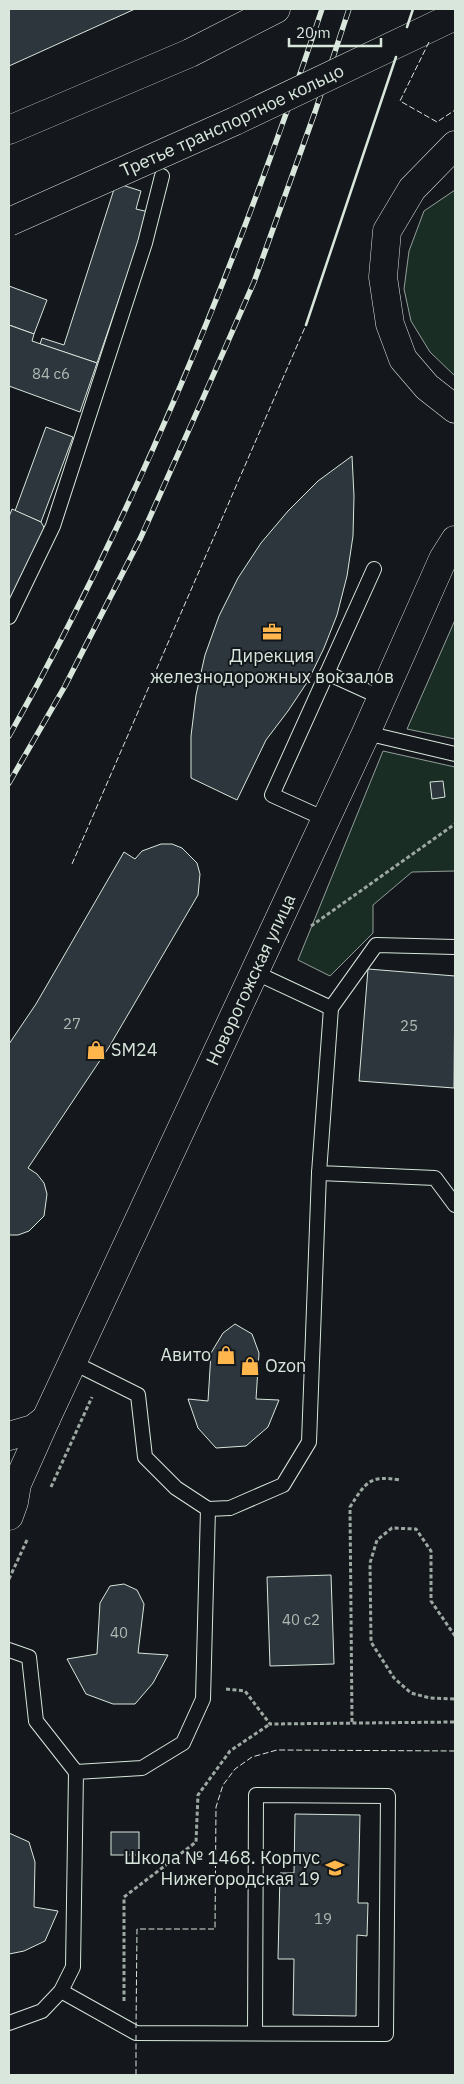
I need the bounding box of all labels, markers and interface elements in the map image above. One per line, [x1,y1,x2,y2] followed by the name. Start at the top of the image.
[289,15,382,47] scale bar
[296,23,331,42] text: 20 m
[116,59,348,182] street label: Третье транспортное кольцо
[32,364,70,383] house number: 84 с6
[261,621,283,643] office icon: Дирекция железнодорожных вокзалов
[150,644,394,688] place label: Дирекция железнодорожных вокзалов
[201,890,300,1069] street label: Новорогожская улица
[63,1014,81,1033] house number: 27
[400,1016,418,1035] house number: 25
[111,1038,158,1061] place label: SM24
[85,1039,107,1061] shop icon: SM24
[160,1343,211,1366] place label: Авито
[215,1344,237,1366] shop icon: Авито
[265,1354,306,1377] place label: Ozon
[239,1355,261,1377] shop icon: Ozon
[282,1610,320,1629] house number: 40 с2
[110,1623,128,1642] house number: 40
[124,1846,320,1890] place label: Школа № 1468. Корпус Нижегородская 19
[324,1857,346,1879] school or university icon: Школа № 1468. Корпус Нижегородская 19
[314,1909,332,1928] house number: 19

